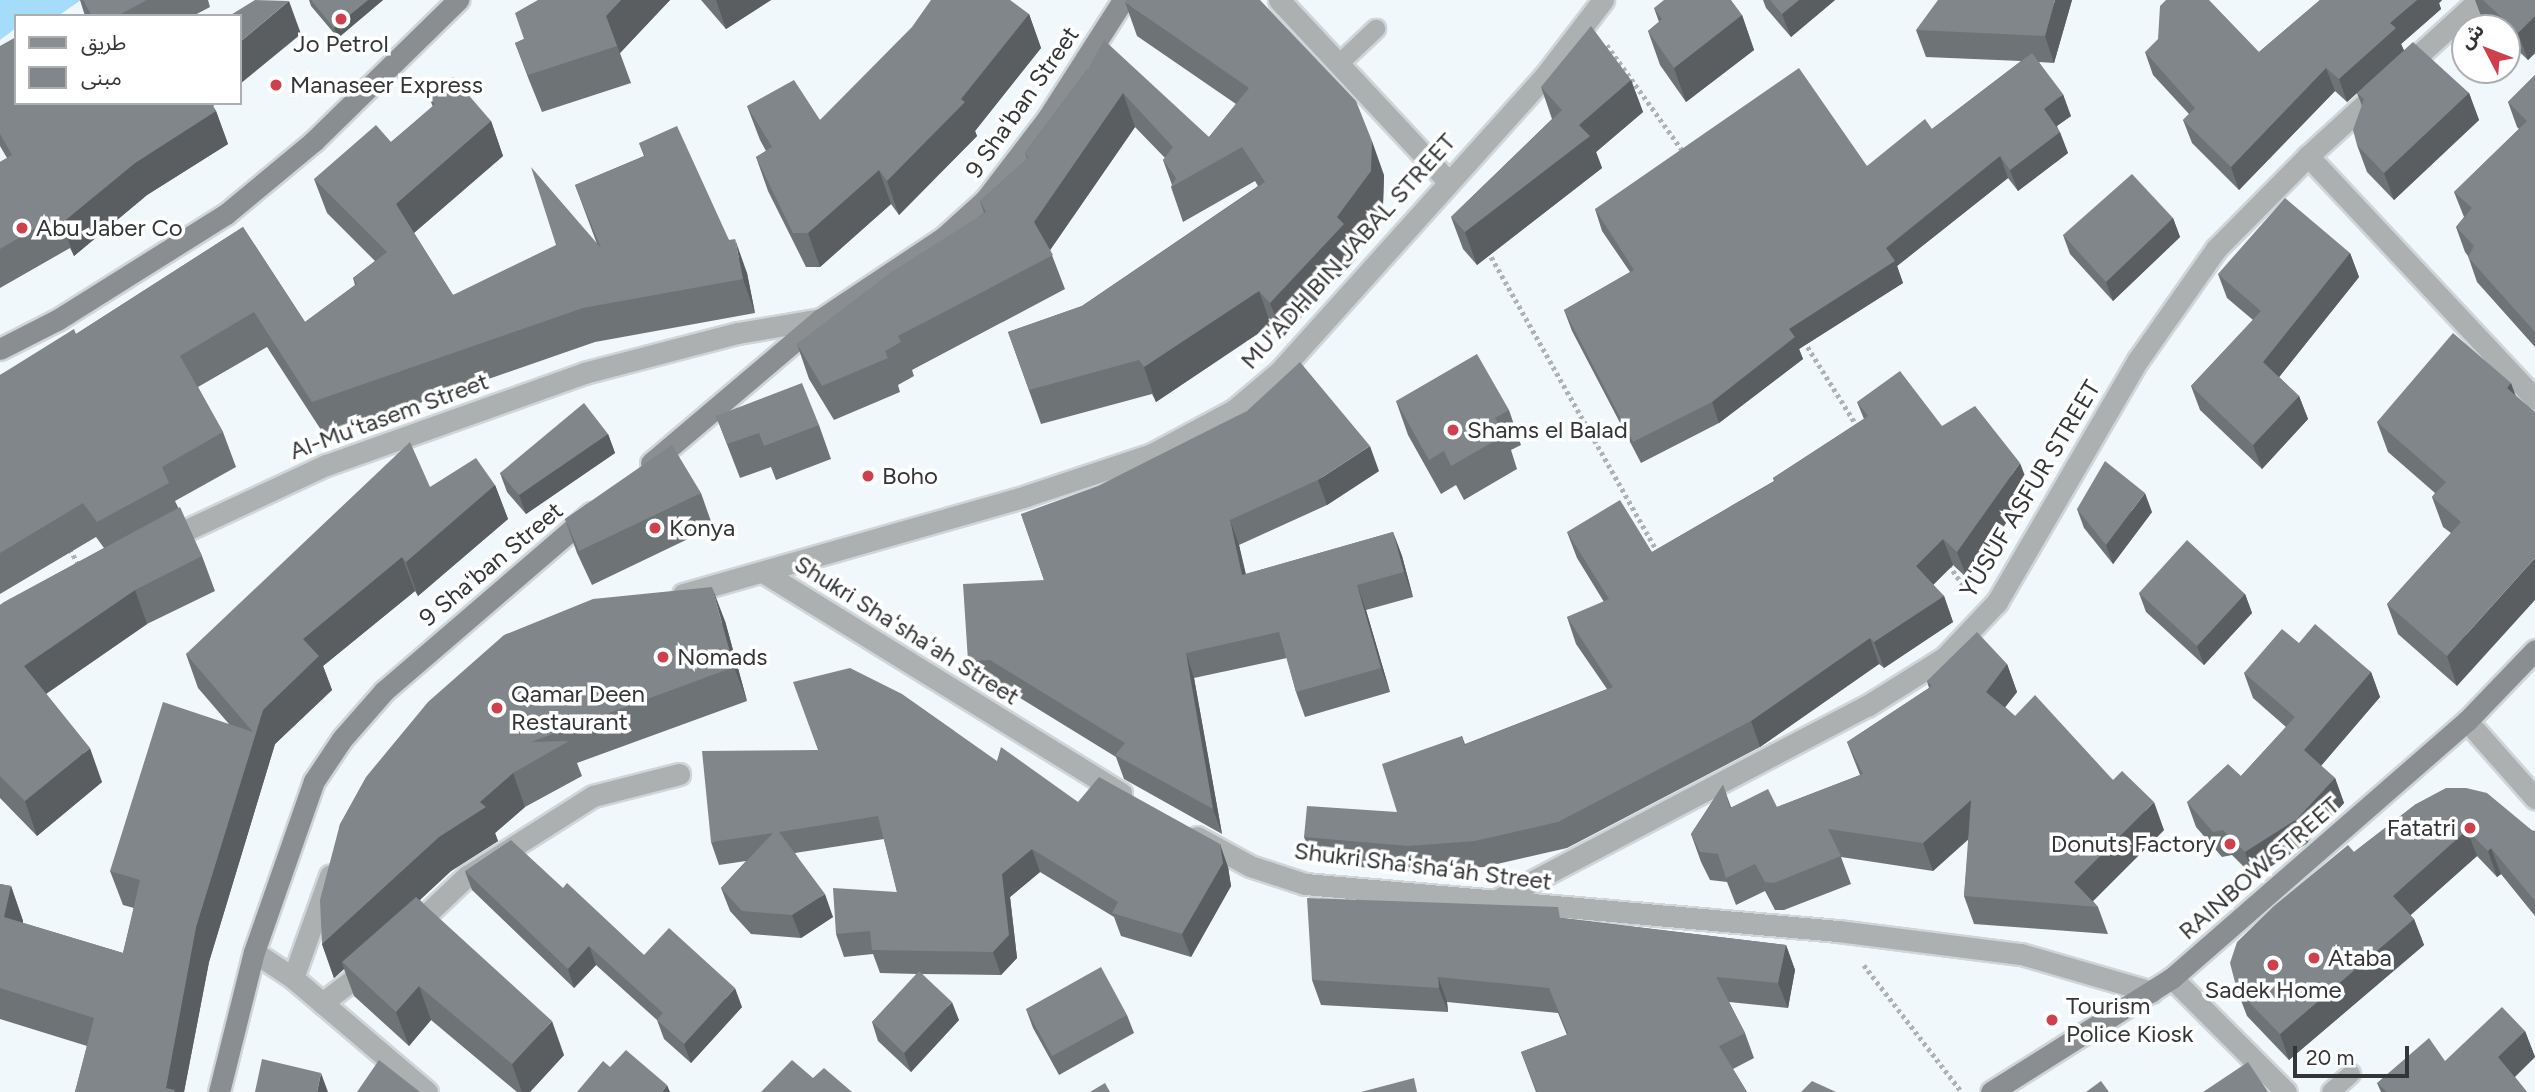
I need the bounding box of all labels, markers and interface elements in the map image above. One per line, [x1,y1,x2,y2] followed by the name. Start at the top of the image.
[333,11,349,27] marker: Jo Petrol
[14,14,242,105] legend
[2451,14,2521,84] north arrow
[2454,19,2489,53] text: ش
[959,21,1085,183] street label: 9 Shaʻban Street
[81,30,126,55] text: طريق
[293,30,389,58] place label: Jo Petrol
[81,65,122,90] text: مبنى
[290,71,483,99] place label: Manaseer Express
[268,77,284,93] marker: Manaseer Express
[1235,127,1461,375] street label: MU'ADH BIN JABAL STREET
[36,214,183,242] place label: Abu Jaber Co
[14,220,30,236] marker: Abu Jaber Co
[286,367,492,465] street label: Al-Muʻtasem Street
[1954,375,2106,603] street label: YUSUF ASFUR STREET
[1467,416,1628,444] place label: Shams el Balad
[1445,422,1461,438] marker: Shams el Balad
[882,462,938,490] place label: Boho
[860,468,876,484] marker: Boho
[414,496,568,632] street label: 9 Shaʻban Street
[669,514,735,542] place label: Konya
[647,520,663,536] marker: Konya
[789,549,1025,711] street label: Shukri Shaʻshaʻah Street
[677,643,767,671] place label: Nomads
[655,649,671,665] marker: Nomads
[511,680,645,736] place label: Qamar Deen Restaurant
[489,700,505,716] marker: Qamar Deen Restaurant
[2173,791,2345,945] street label: RAINBOW STREET
[2387,814,2456,842] place label: Fatatri
[2462,820,2478,836] marker: Fatatri
[2051,830,2216,858] place label: Donuts Factory
[1293,836,1553,896] street label: Shukri Shaʻshaʻah Street
[2222,836,2238,852] marker: Donuts Factory
[2328,944,2392,972] place label: Ataba
[2306,950,2322,966] marker: Ataba
[2265,957,2281,973] marker: Sadek Home
[2204,976,2342,1004] place label: Sadek Home
[2066,992,2193,1048] place label: Tourism Police Kiosk
[2044,1012,2060,1028] marker: Tourism Police Kiosk
[2297,1032,2412,1076] scale bar
[2306,1045,2354,1070] text: 20 m

